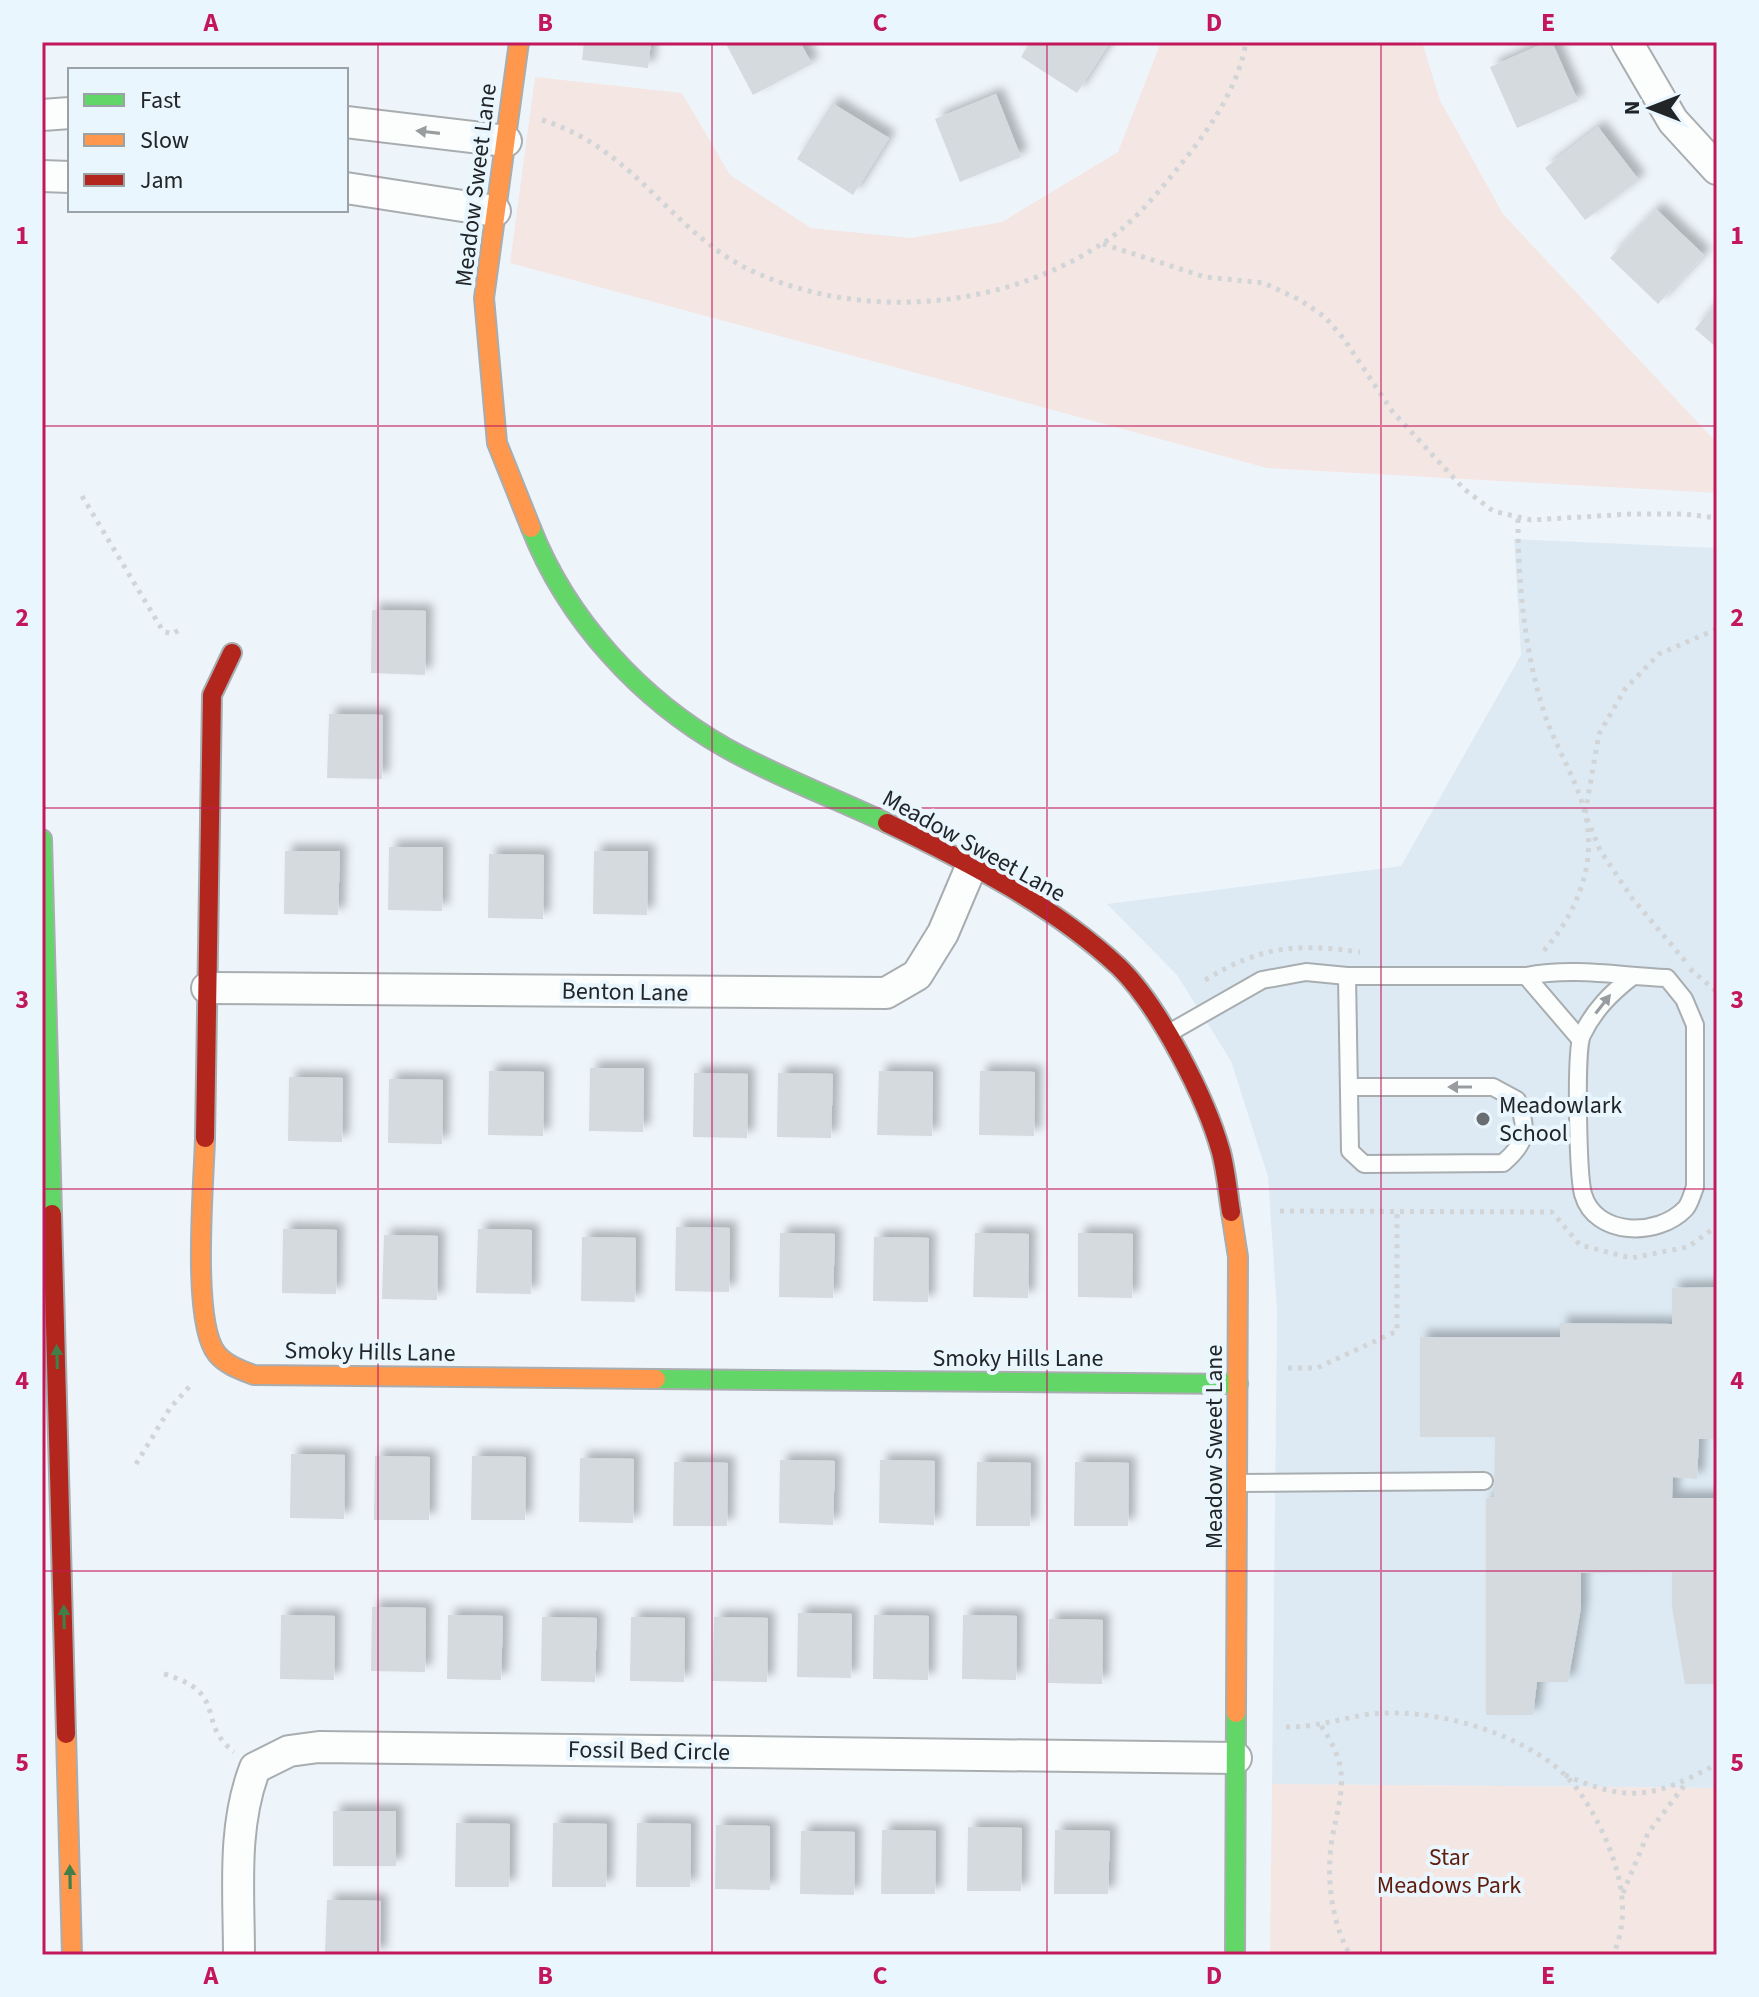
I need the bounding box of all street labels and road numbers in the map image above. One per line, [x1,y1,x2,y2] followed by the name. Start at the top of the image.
[446,81,506,289] street label: Meadow Sweet Lane
[876,781,1072,911] street label: Meadow Sweet Lane
[561,973,689,1011] street label: Benton Lane
[284,1333,456,1371] street label: Smoky Hills Lane
[932,1341,1104,1376] street label: Smoky Hills Lane
[1197,1345,1232,1549] street label: Meadow Sweet Lane
[568,1732,730,1770] street label: Fossil Bed Circle

